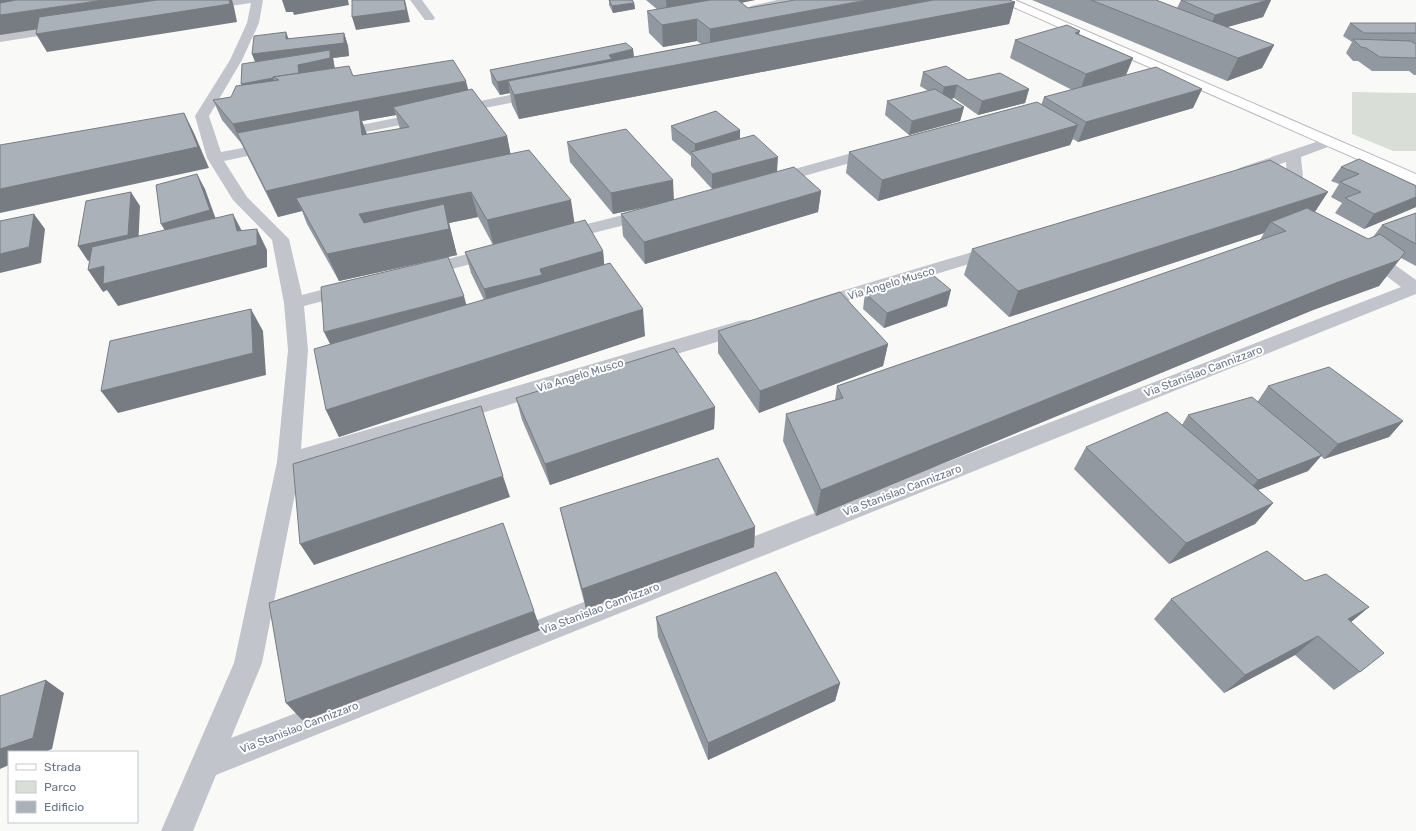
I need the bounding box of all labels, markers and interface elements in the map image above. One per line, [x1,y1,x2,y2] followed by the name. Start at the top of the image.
[846,264,936,303] street label: Via Angelo Musco
[1142,343,1264,400] street label: Via Stanislao Cannizzaro
[535,356,625,395] street label: Via Angelo Musco
[841,462,963,519] street label: Via Stanislao Cannizzaro
[539,580,661,637] street label: Via Stanislao Cannizzaro
[238,699,360,756] street label: Via Stanislao Cannizzaro
[8,751,138,823] legend
[44,760,81,774] text: Strada
[44,780,76,794] text: Parco
[44,800,84,814] text: Edificio

